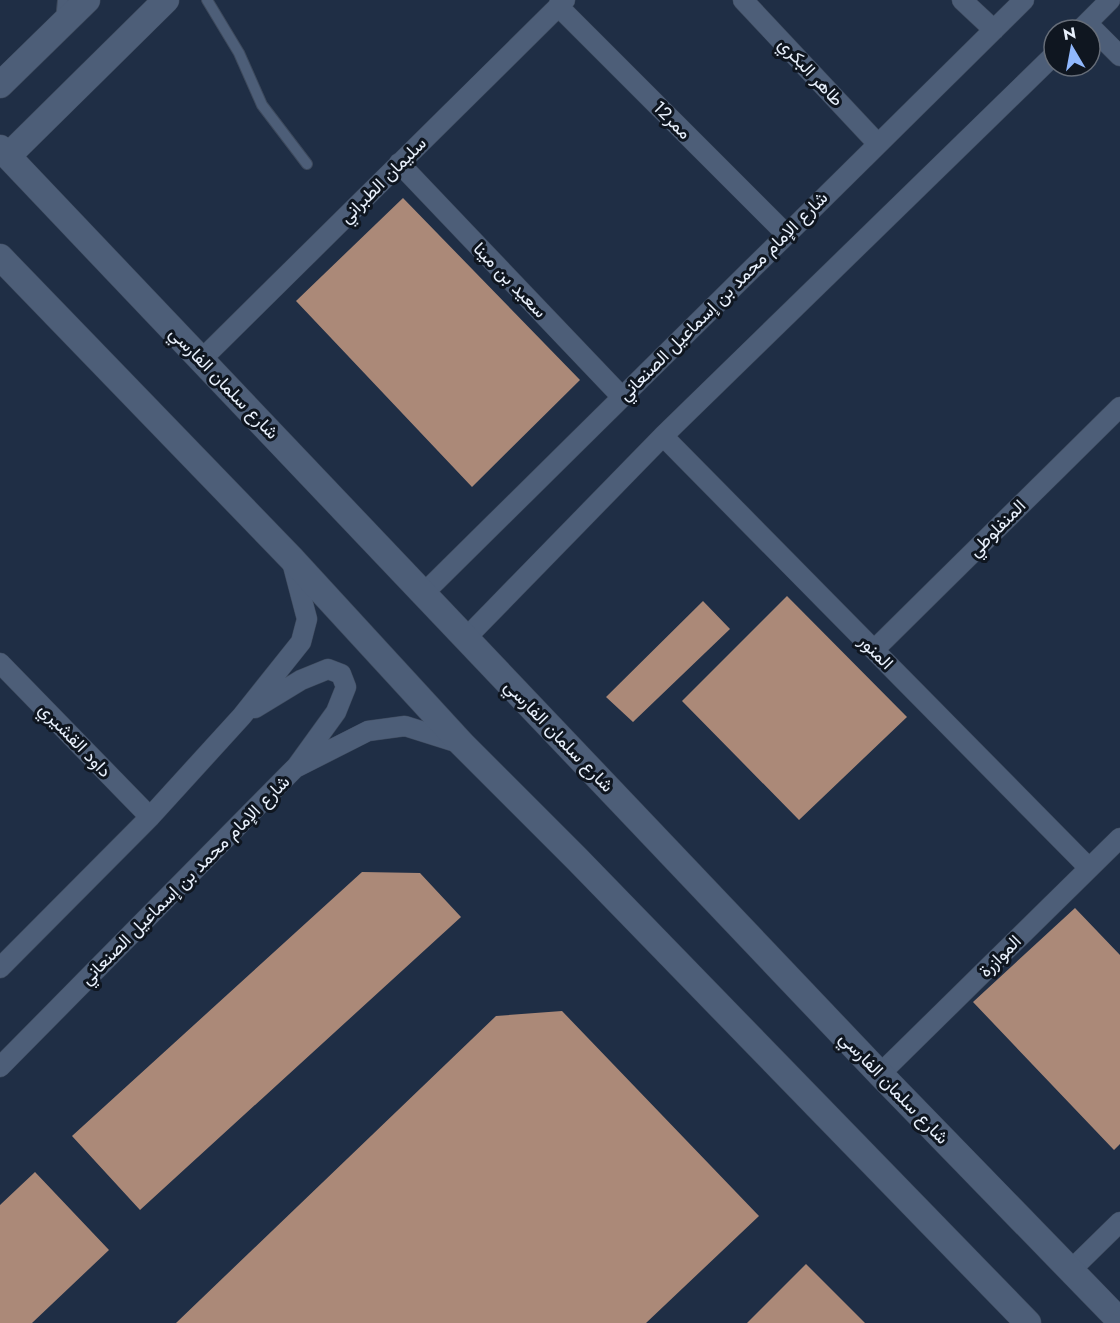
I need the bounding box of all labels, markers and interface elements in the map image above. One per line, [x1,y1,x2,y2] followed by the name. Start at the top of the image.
[1042,18,1102,78] north arrow
[1061,21,1078,46] text: N
[771,32,850,114] street label: طاهر البكري
[647,95,697,145] street label: ممر12
[334,131,434,231] street label: سليمان الطبراني
[612,185,835,408] street label: شارع الإمام محمد بن إسماعيل الصنعاني
[467,236,553,324] street label: سعيد بن مينا
[162,321,285,447] street label: شارع سلمان الفارسي
[962,493,1033,564] street label: المنفلوطي
[852,628,899,675] street label: المنور
[497,674,620,800] street label: شارع سلمان الفارسي
[31,697,117,785] street label: داود القشيري
[74,769,297,992] street label: شارع الإمام محمد بن إسماعيل الصنعاني
[973,929,1027,983] street label: الموازرة
[832,1026,955,1152] street label: شارع سلمان الفارسي

